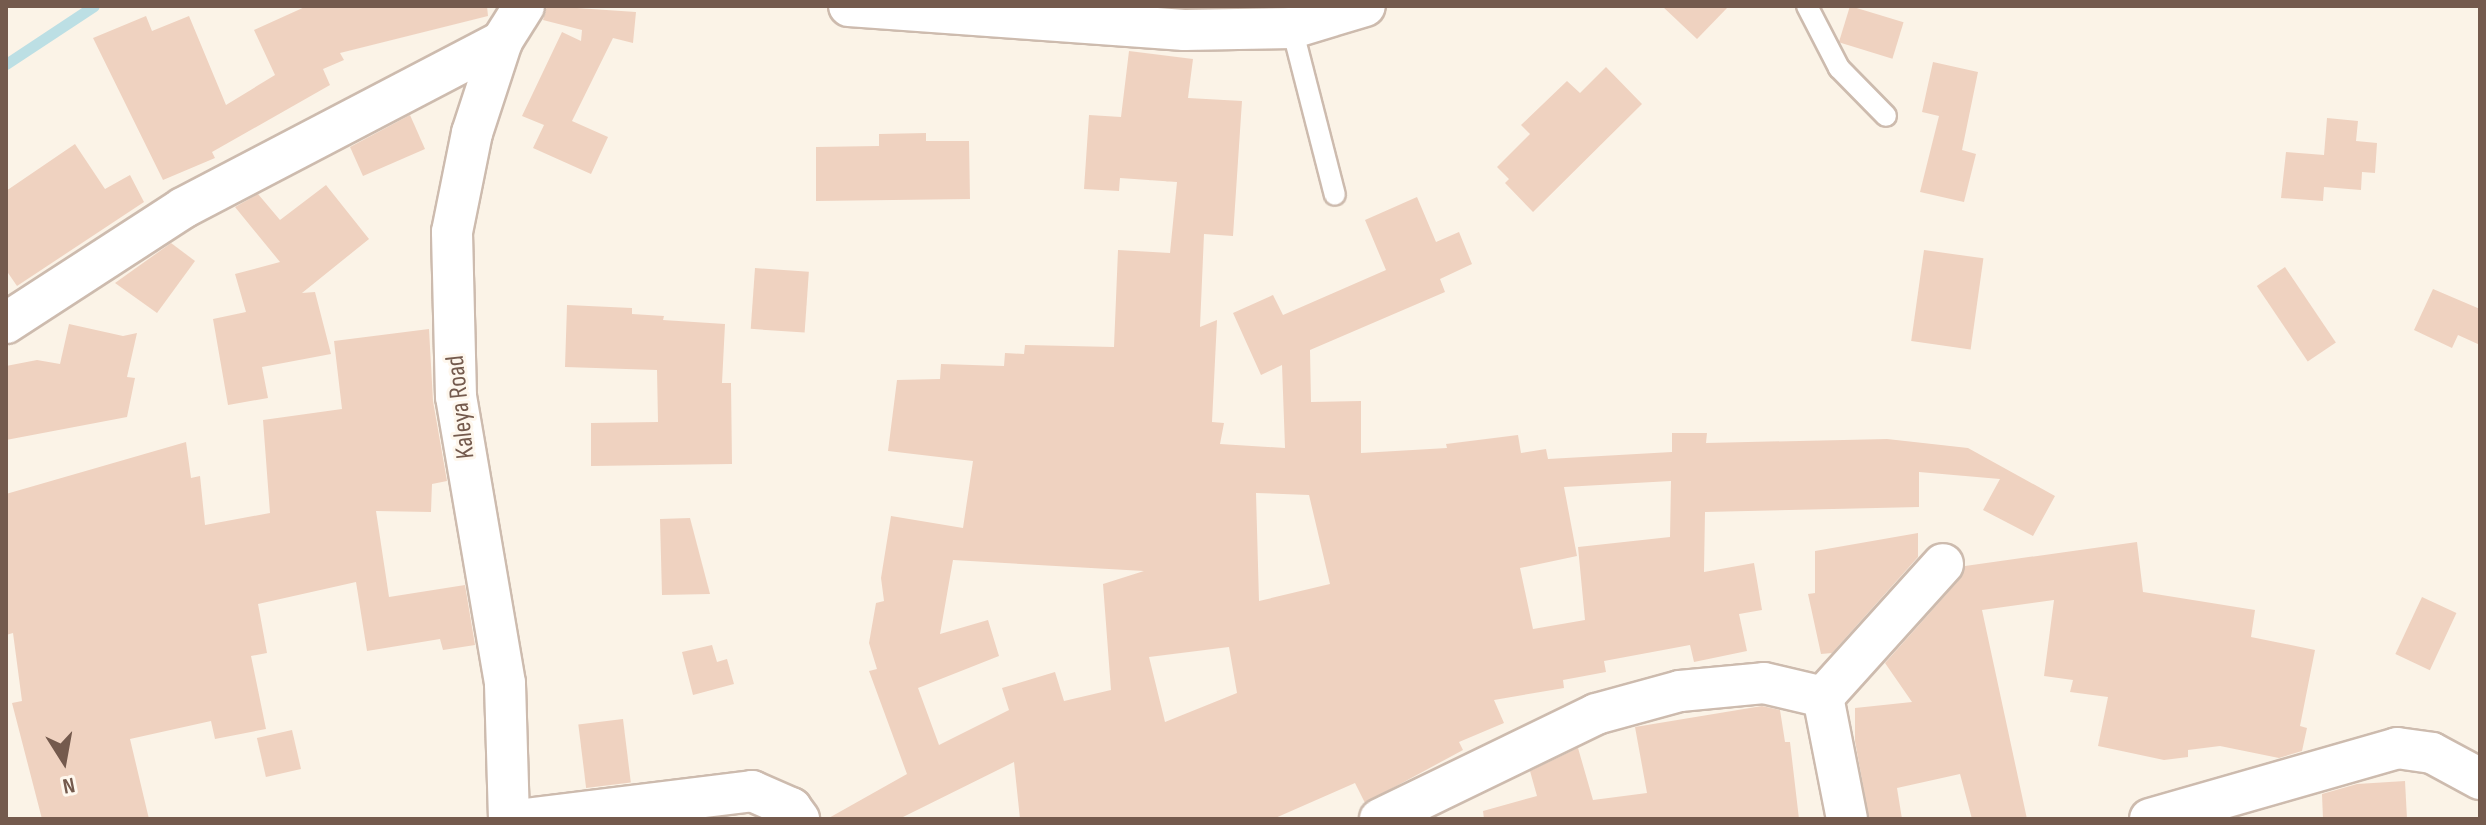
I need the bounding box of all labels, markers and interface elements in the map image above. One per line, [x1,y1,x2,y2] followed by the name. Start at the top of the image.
[440,354,482,460] street label: Kaleya Road
[24,721,104,801] north arrow
[60,771,77,799] text: N

